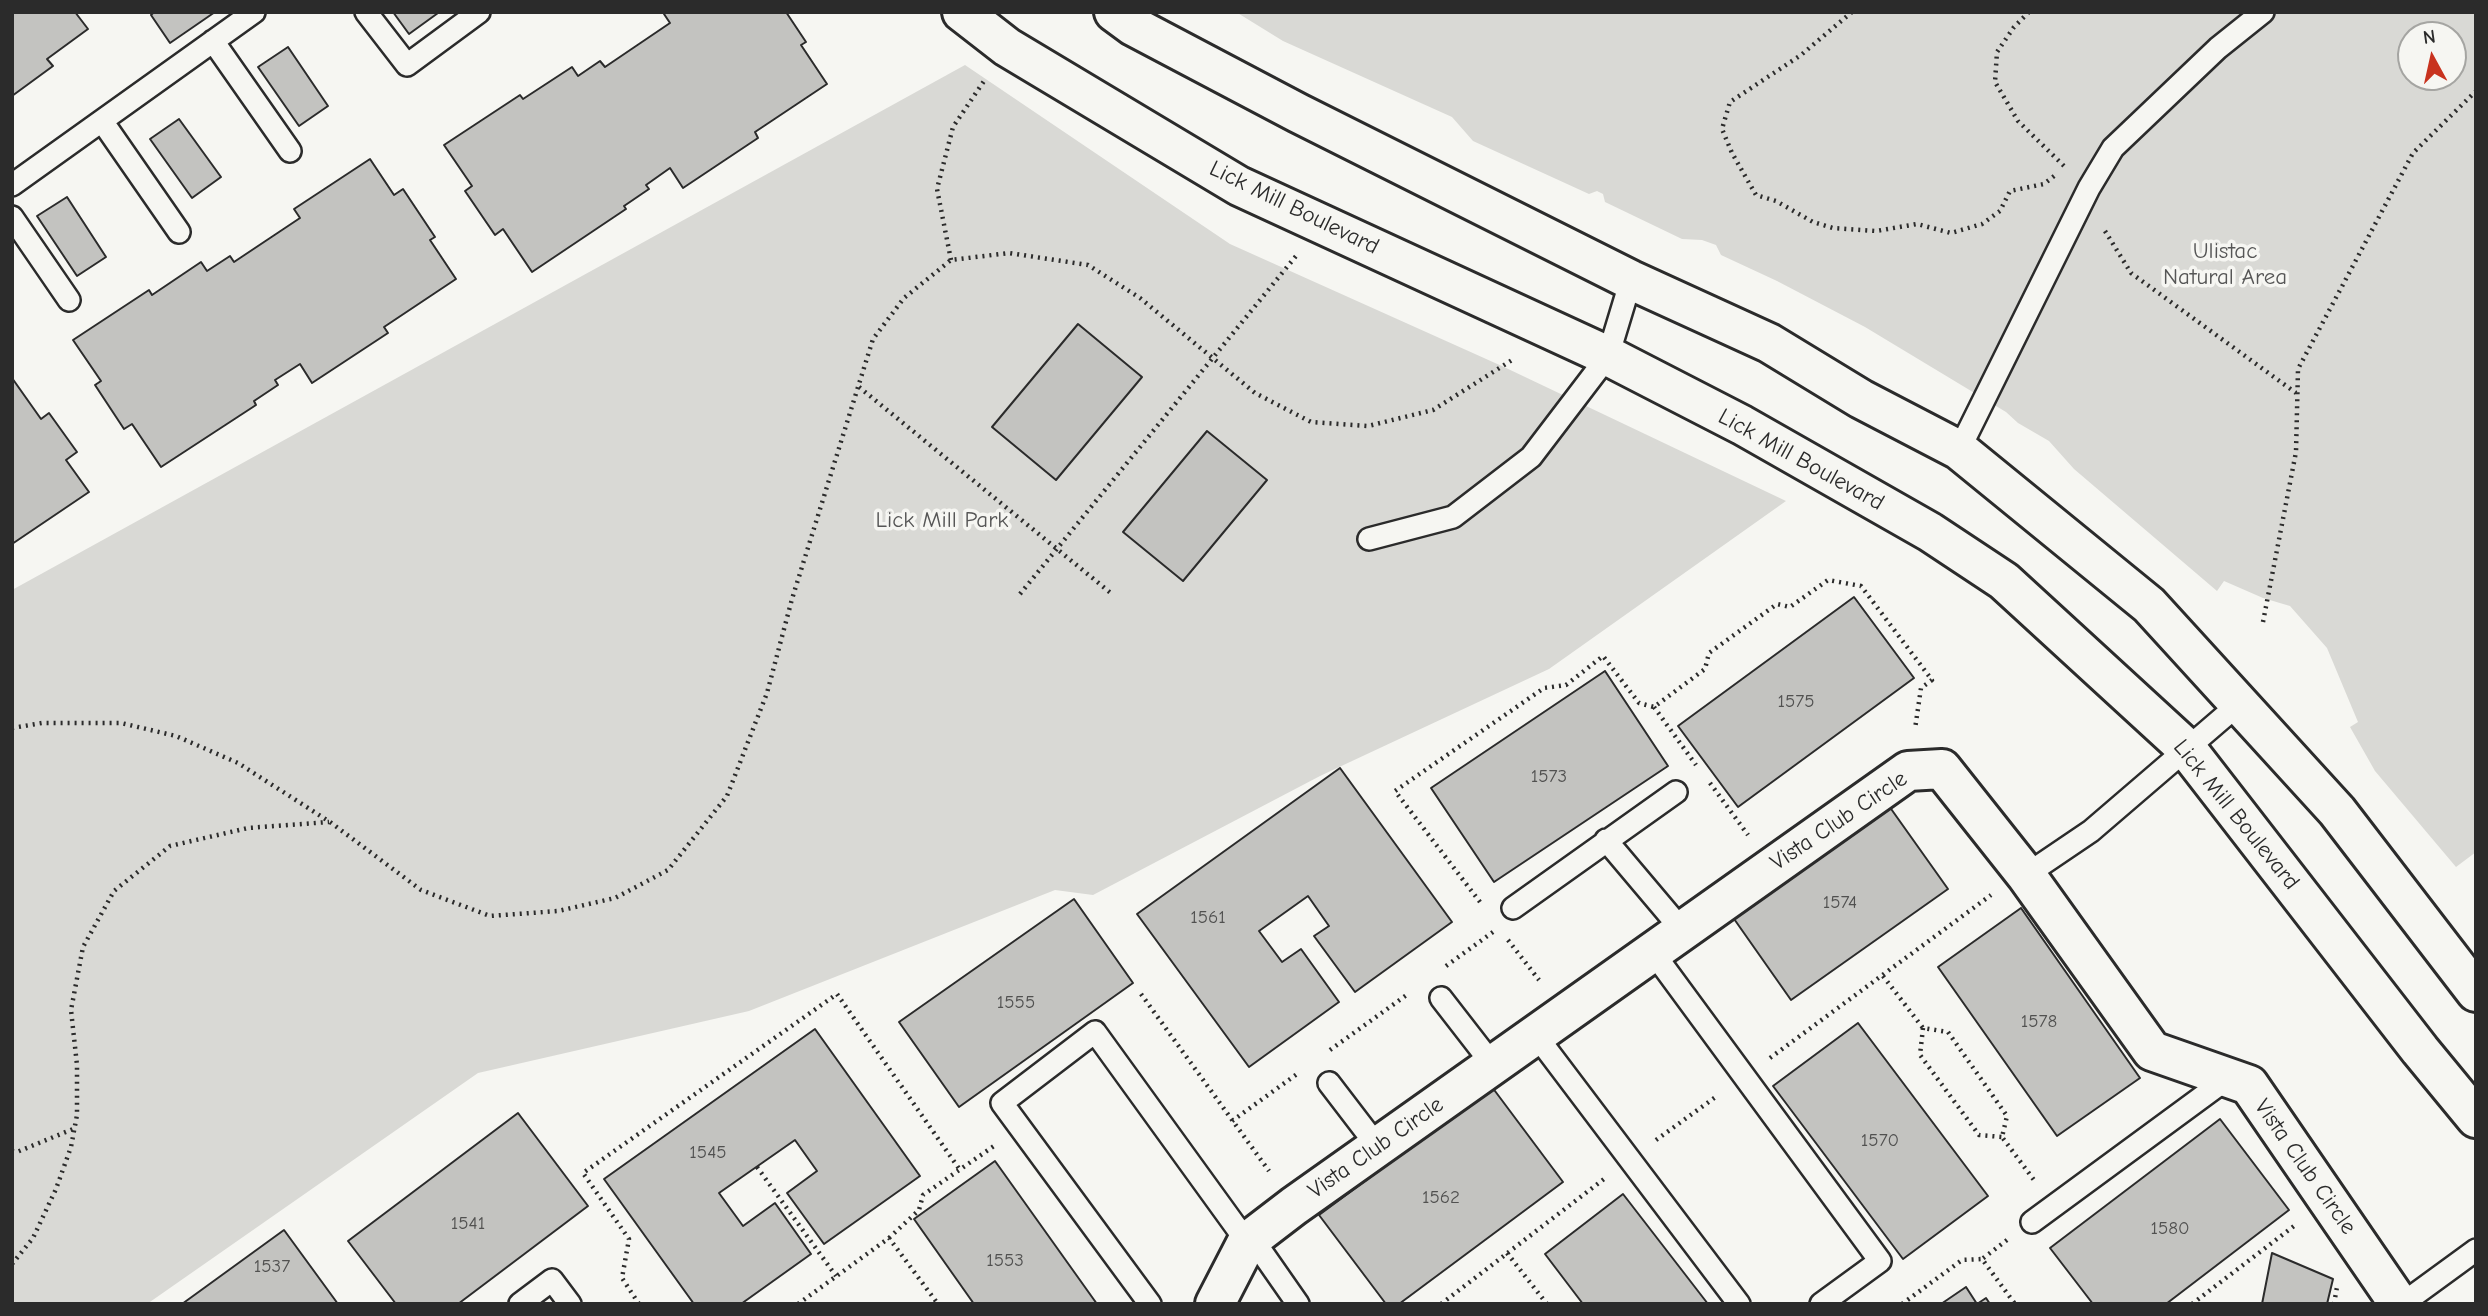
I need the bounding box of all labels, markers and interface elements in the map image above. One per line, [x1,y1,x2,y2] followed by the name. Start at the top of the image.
[2397,21,2467,91] north arrow
[2422,25,2437,49] text: N
[1205,155,1383,261] street label: Lick Mill Boulevard
[2163,237,2287,291] park label: Ulistac Natural Area
[1713,403,1889,517] street label: Lick Mill Boulevard
[876,506,1008,534] park label: Lick Mill Park
[1777,691,1815,713] house number: 1575
[2167,734,2305,896] street label: Lick Mill Boulevard
[1765,765,1913,877] street label: Vista Club Circle
[1531,766,1567,788] house number: 1573
[1823,892,1857,914] house number: 1574
[1190,907,1226,929] house number: 1561
[997,992,1035,1014] house number: 1555
[2021,1011,2057,1033] house number: 1578
[1303,1091,1449,1205] street label: Vista Club Circle
[2248,1094,2362,1240] street label: Vista Club Circle
[1861,1130,1899,1152] house number: 1570
[689,1142,727,1164] house number: 1545
[1422,1187,1460,1209] house number: 1562
[451,1213,485,1235] house number: 1541
[2150,1218,2190,1240] house number: 1580
[986,1250,1024,1272] house number: 1553
[254,1256,290,1278] house number: 1537

